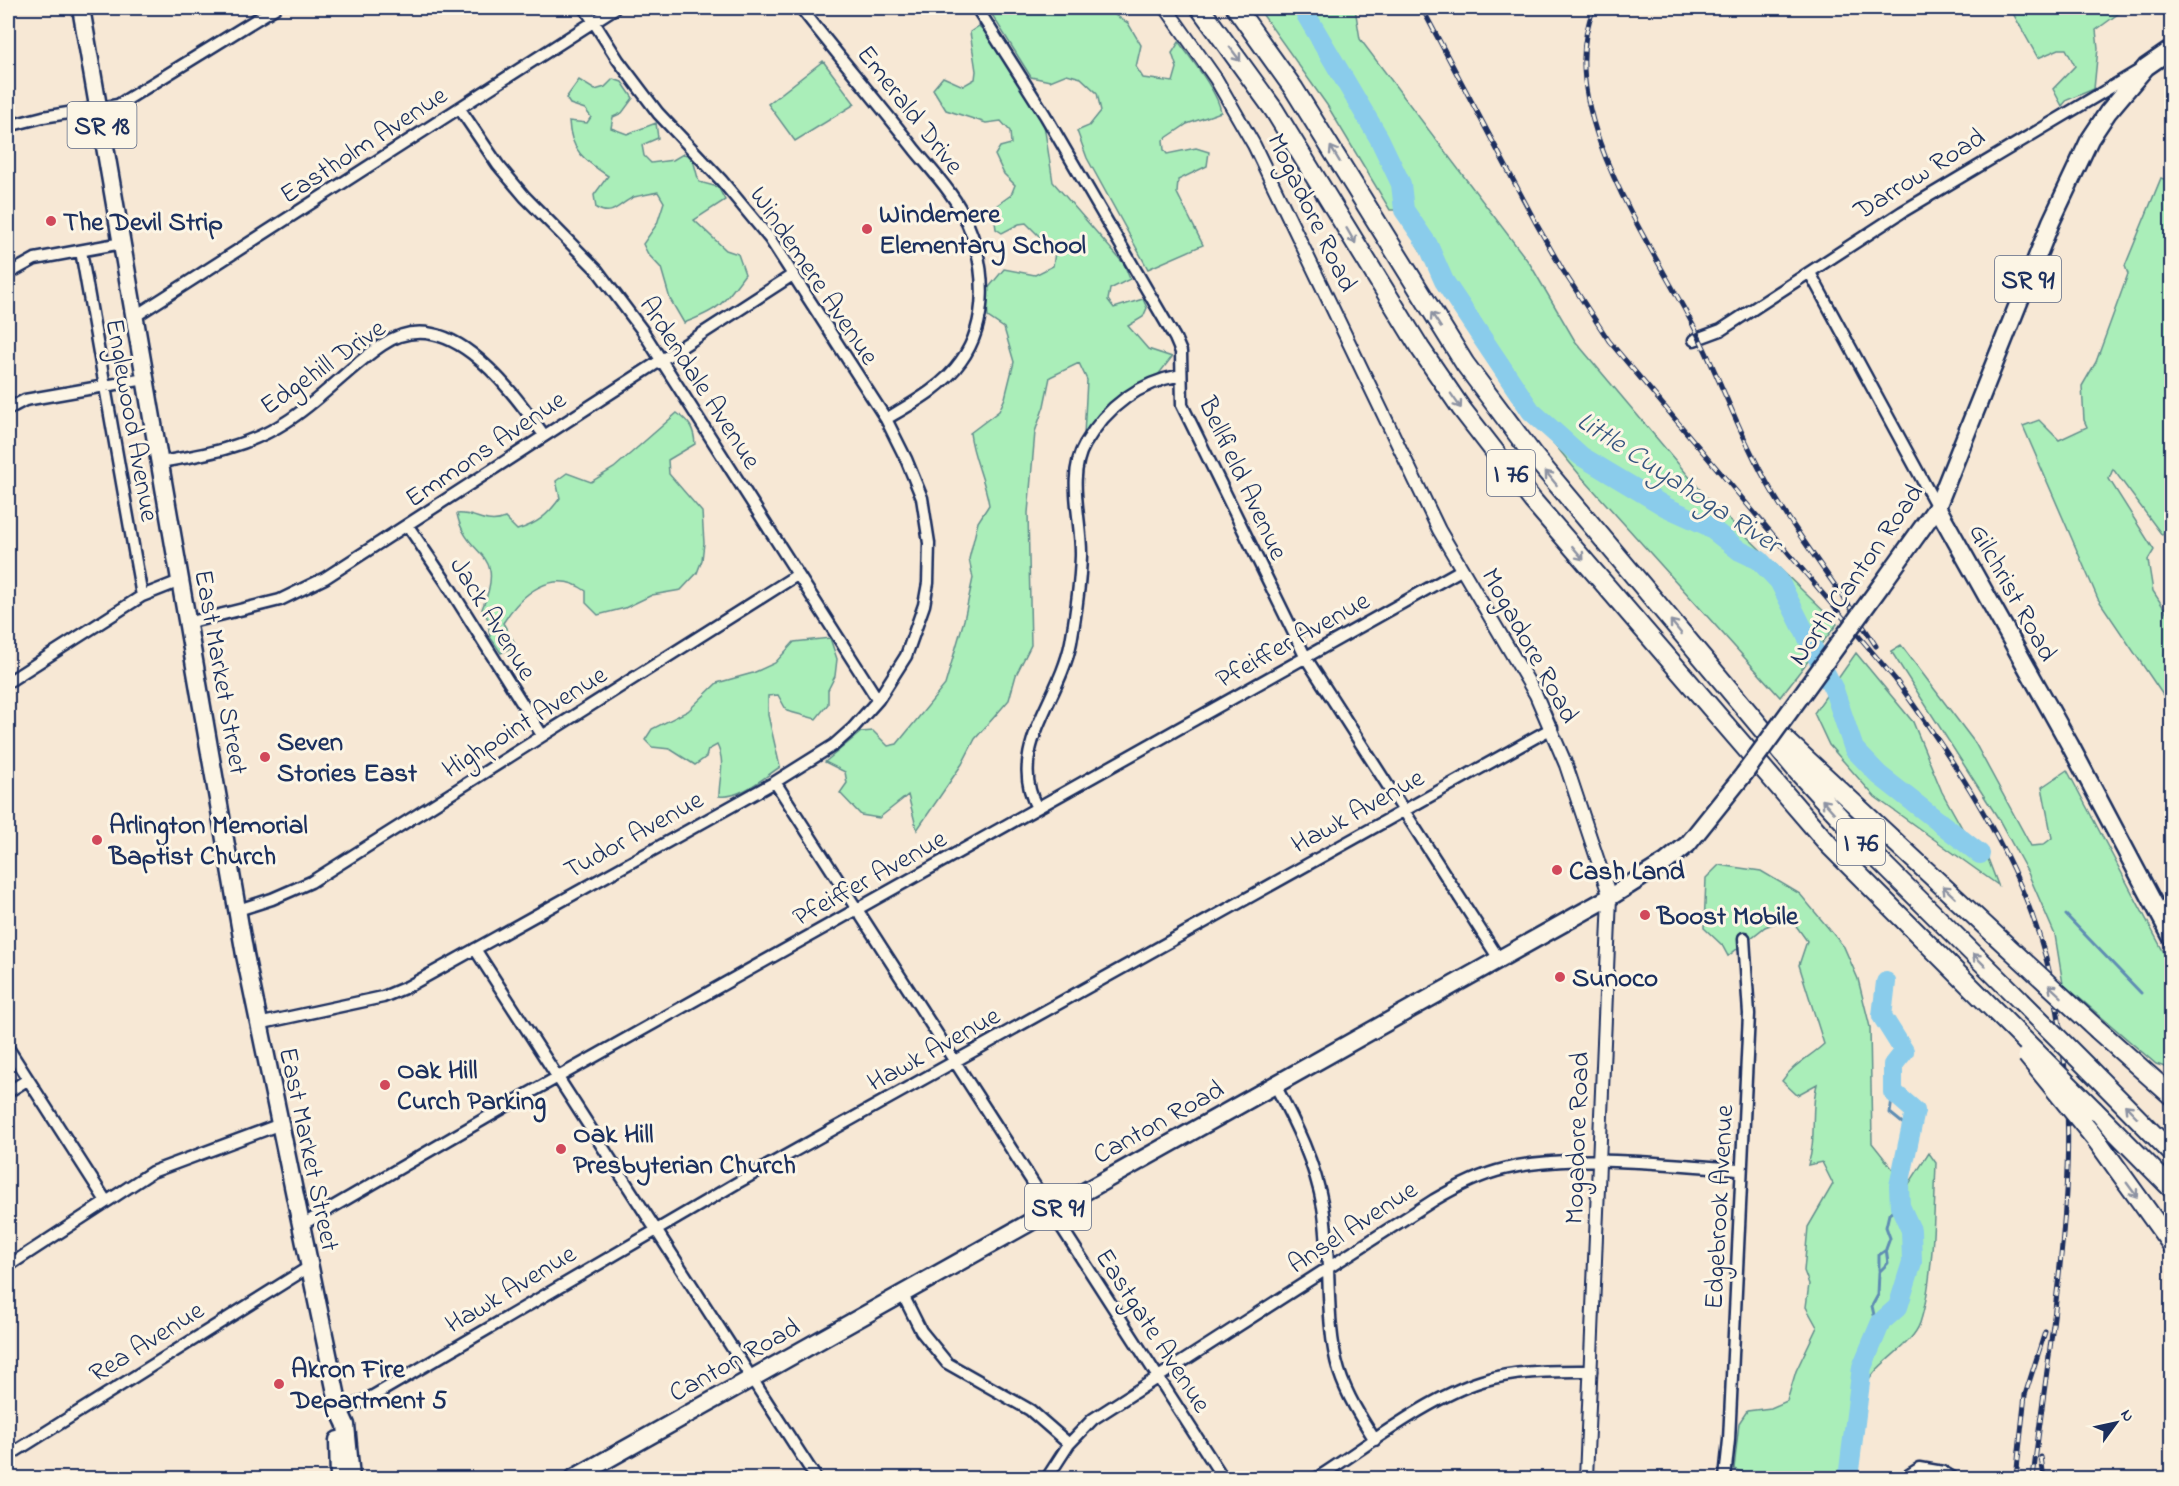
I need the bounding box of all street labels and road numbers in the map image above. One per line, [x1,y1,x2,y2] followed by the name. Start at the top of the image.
[846,37,973,184] street label: Emerald Drive
[273,77,457,215] street label: Eastholm Avenue
[68,102,136,148] road number: SR 18
[1846,119,1994,232] street label: Darrow Road
[1255,127,1366,299] street label: Mogadore Road
[738,179,888,375] street label: Windemere Avenue
[1995,256,2061,302] road number: SR 91
[628,289,770,478] street label: Ardendale Avenue
[253,310,395,426] street label: Edgehill Drive
[93,316,168,526] street label: Englewood Avenue
[398,381,575,518] street label: Emmons Avenue
[1186,390,1297,568] street label: Bellfield Avenue
[1487,450,1535,496] road number: I 76
[1780,477,1934,674] street label: North Canton Road
[1958,517,2066,669] street label: Gilchrist Road
[438,550,546,689] street label: Jack Avenue
[1470,561,1588,731] street label: Mogadore Road
[182,567,257,778] street label: East Market Street
[1209,582,1378,700] street label: Pfeiffer Avenue
[435,656,616,789] street label: Highpoint Avenue
[1285,759,1433,865] street label: Hawk Avenue
[557,781,712,891] street label: Tudor Avenue
[1837,819,1885,865] road number: I 76
[786,820,955,938] street label: Pfeiffer Avenue
[861,997,1009,1103] street label: Hawk Avenue
[267,1044,348,1255] street label: East Market Street
[1556,1051,1601,1225] street label: Mogadore Road
[1087,1071,1232,1175] street label: Canton Road
[1696,1103,1745,1311] street label: Edgebrook Avenue
[1281,1171,1427,1285] street label: Ansel Avenue
[1025,1184,1091,1230] road number: SR 91
[438,1235,585,1345] street label: Hawk Avenue
[1084,1241,1220,1422] street label: Eastgate Avenue
[82,1292,213,1394] street label: Rea Avenue
[663,1309,808,1413] street label: Canton Road

